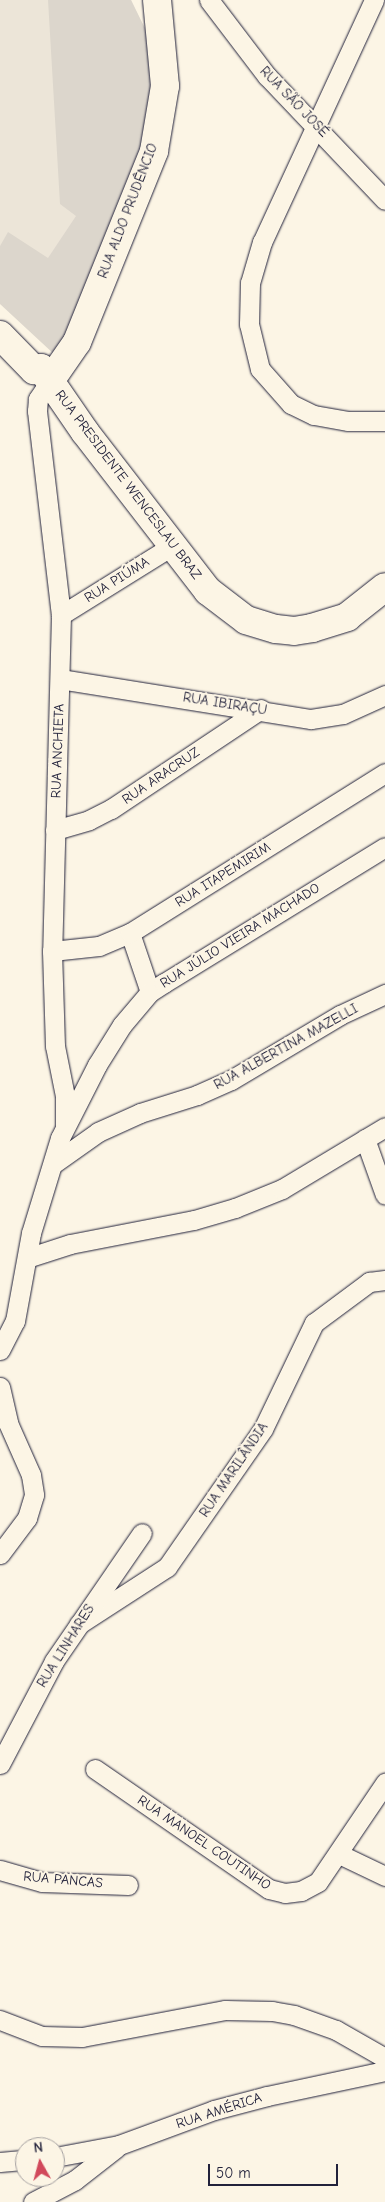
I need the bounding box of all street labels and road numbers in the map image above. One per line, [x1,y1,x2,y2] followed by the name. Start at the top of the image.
[256,63,332,141] street label: RUA SÃO JOSÉ
[94,141,162,281] street label: RUA ALDO PRUDÊNCIO
[51,387,205,583] street label: RUA PRESIDENTE WENCESLAU BRAZ
[81,553,153,607] street label: RUA PIÚMA
[182,689,268,719] street label: RUA IBIRAÇU
[48,703,68,799] street label: RUA ANCHIETA
[119,744,203,808] street label: RUA ARACRUZ
[172,839,274,911] street label: RUA ITAPEMIRIM
[157,880,323,992] street label: RUA JÚLIO VIEIRA MACHADO
[211,1000,361,1094] street label: RUA ALBERTINA MAZELLI
[196,1419,272,1521] street label: RUA MARILÂNDIA
[34,1601,98,1691] street label: RUA LINHARES
[134,1792,274,1894] street label: RUA MANOEL COUTINHO
[23,1868,103,1892] street label: RUA PANCAS
[174,2089,264,2133] street label: RUA AMÉRICA

